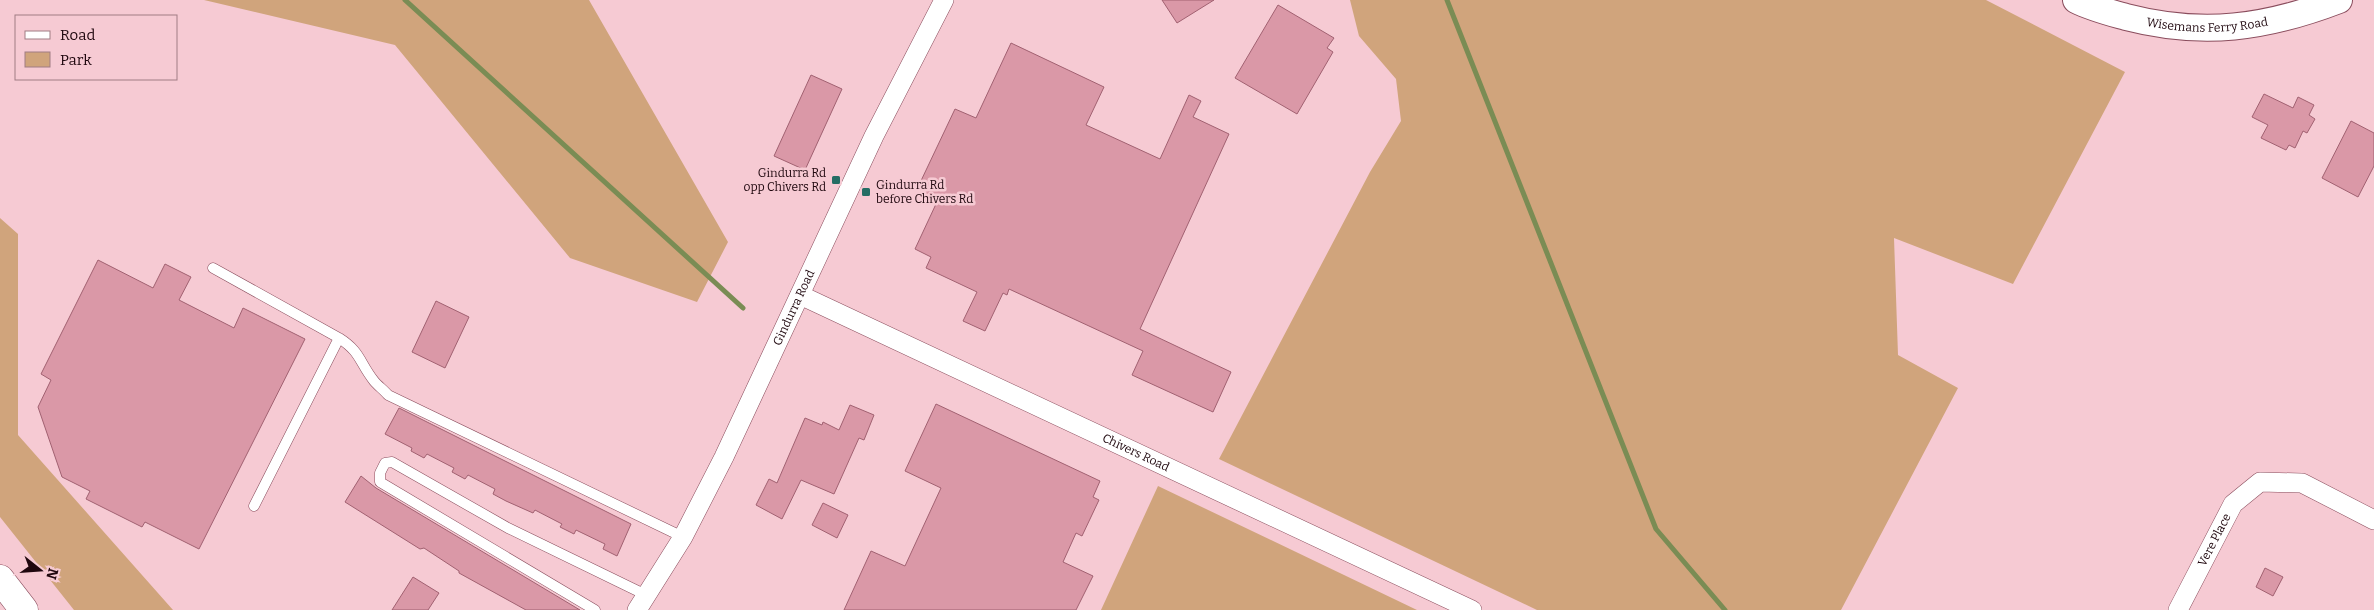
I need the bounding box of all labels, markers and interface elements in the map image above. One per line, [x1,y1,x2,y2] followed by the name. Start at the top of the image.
[15,15,178,80] legend
[2145,15,2269,35] street label: Wisemans Ferry Road
[60,26,95,44] text: Road
[60,51,92,69] text: Park
[743,166,826,194] place label: Gindurra Rd opp Chivers Rd
[830,174,842,186] marker: Gindurra Rd opp Chivers Rd
[876,178,973,206] place label: Gindurra Rd before Chivers Rd
[860,186,872,198] marker: Gindurra Rd before Chivers Rd
[770,268,817,348] street label: Gindurra Road
[1100,431,1172,474] street label: Chivers Road
[2195,511,2234,569] street label: Vere Place
[15,545,65,595] north arrow
[42,566,62,581] text: N

